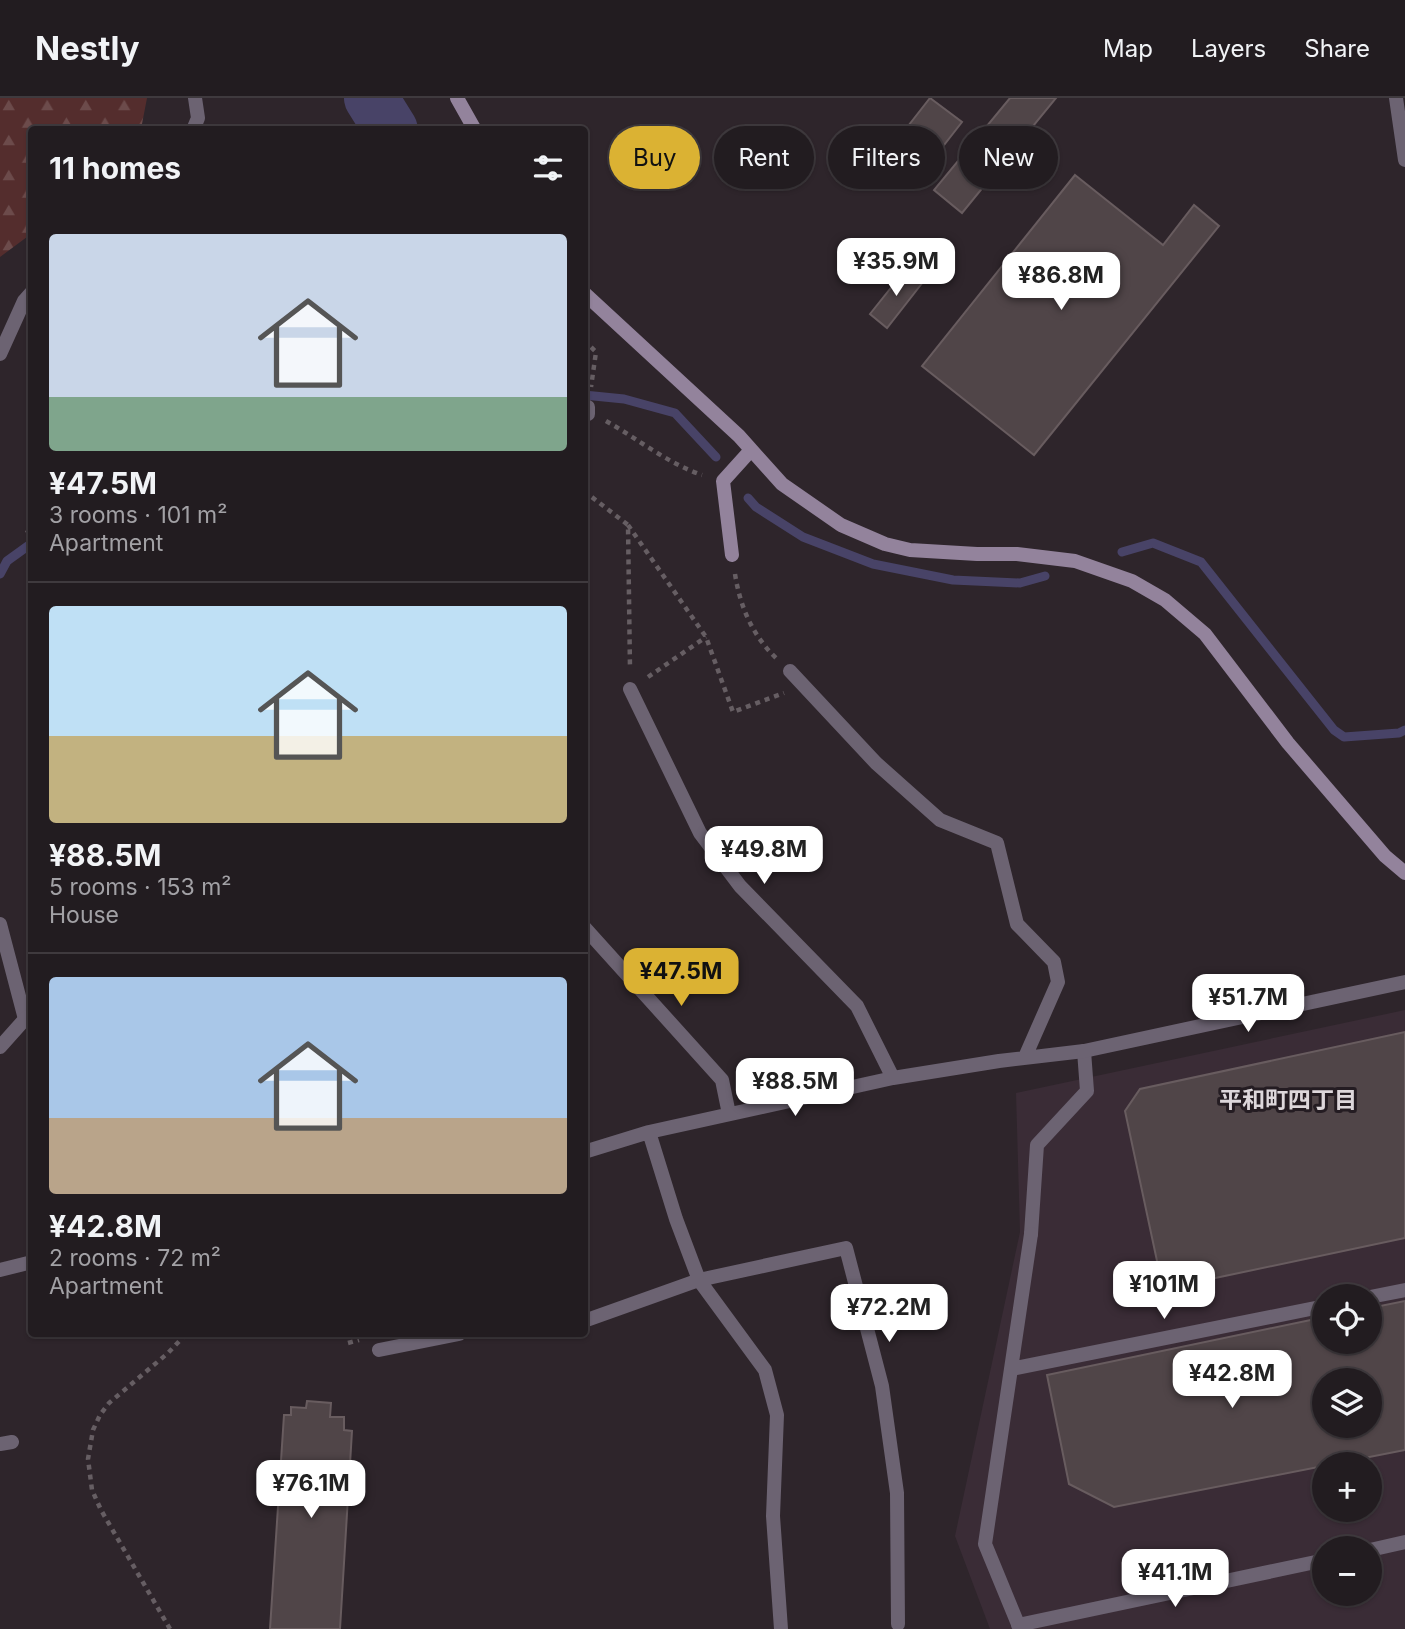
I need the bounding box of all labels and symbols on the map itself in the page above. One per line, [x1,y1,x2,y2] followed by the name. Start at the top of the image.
[839,238,953,298] pin: ¥35.9M
[1004,252,1118,312] pin: ¥86.8M
[707,826,821,886] pin: ¥49.8M
[624,948,738,1008] pin: ¥47.5M
[1191,974,1305,1034] pin: ¥51.7M
[738,1058,852,1118] pin: ¥88.5M
[1219,1086,1357,1114] district label: 平和町四丁目
[1115,1262,1213,1321] pin: ¥101M
[832,1284,946,1344] pin: ¥72.2M
[1175,1350,1289,1410] pin: ¥42.8M
[254,1460,368,1520] pin: ¥76.1M
[1118,1550,1232,1609] pin: ¥41.1M

